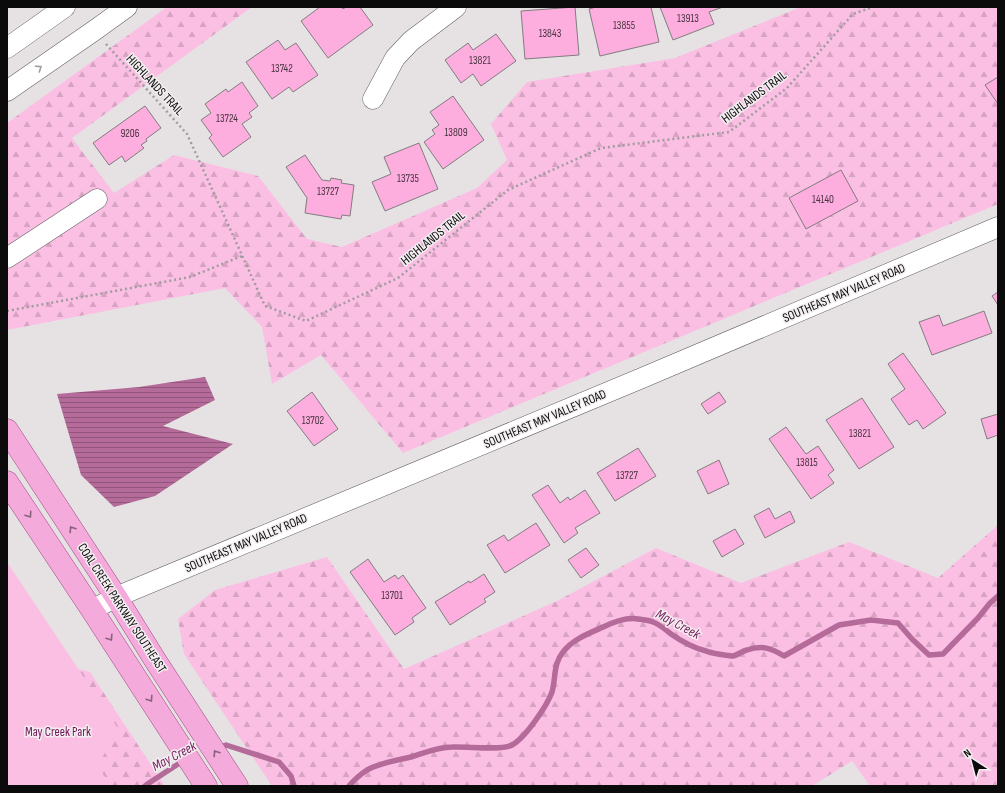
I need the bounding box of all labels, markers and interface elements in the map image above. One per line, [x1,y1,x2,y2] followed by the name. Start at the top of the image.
[677,12,699,25] house number: 13913
[613,19,635,32] house number: 13855
[539,27,562,40] house number: 13843
[123,51,187,119] street label: HIGHLANDS TRAIL
[469,54,491,67] house number: 13821
[271,62,293,75] house number: 13742
[35,65,42,73] one-way arrow
[718,67,790,127] street label: HIGHLANDS TRAIL
[216,112,238,125] house number: 13724
[444,126,468,139] house number: 13809
[120,127,140,140] house number: 9206
[397,172,419,185] house number: 13735
[317,185,339,198] house number: 13727
[812,193,834,206] house number: 14140
[398,207,468,269] street label: HIGHLANDS TRAIL
[780,260,908,326] street label: SOUTHEAST MAY VALLEY ROAD
[481,386,609,452] street label: SOUTHEAST MAY VALLEY ROAD
[302,414,325,427] house number: 13702
[849,427,871,440] house number: 13821
[796,456,818,469] house number: 13815
[616,469,638,482] house number: 13727
[24,510,31,517] one-way arrow
[182,510,310,576] street label: SOUTHEAST MAY VALLEY ROAD
[69,526,77,533] one-way arrow
[74,540,170,676] street label: COAL CREEK PARKWAY SOUTHEAST
[381,589,403,602] house number: 13701
[653,605,704,643] water label: May Creek
[105,634,113,641] one-way arrow
[145,695,152,702] one-way arrow
[25,724,91,740] park label: May Creek Park
[149,737,200,775] water label: May Creek
[953,741,993,781] north arrow
[961,746,974,760] text: N
[213,750,221,757] one-way arrow

